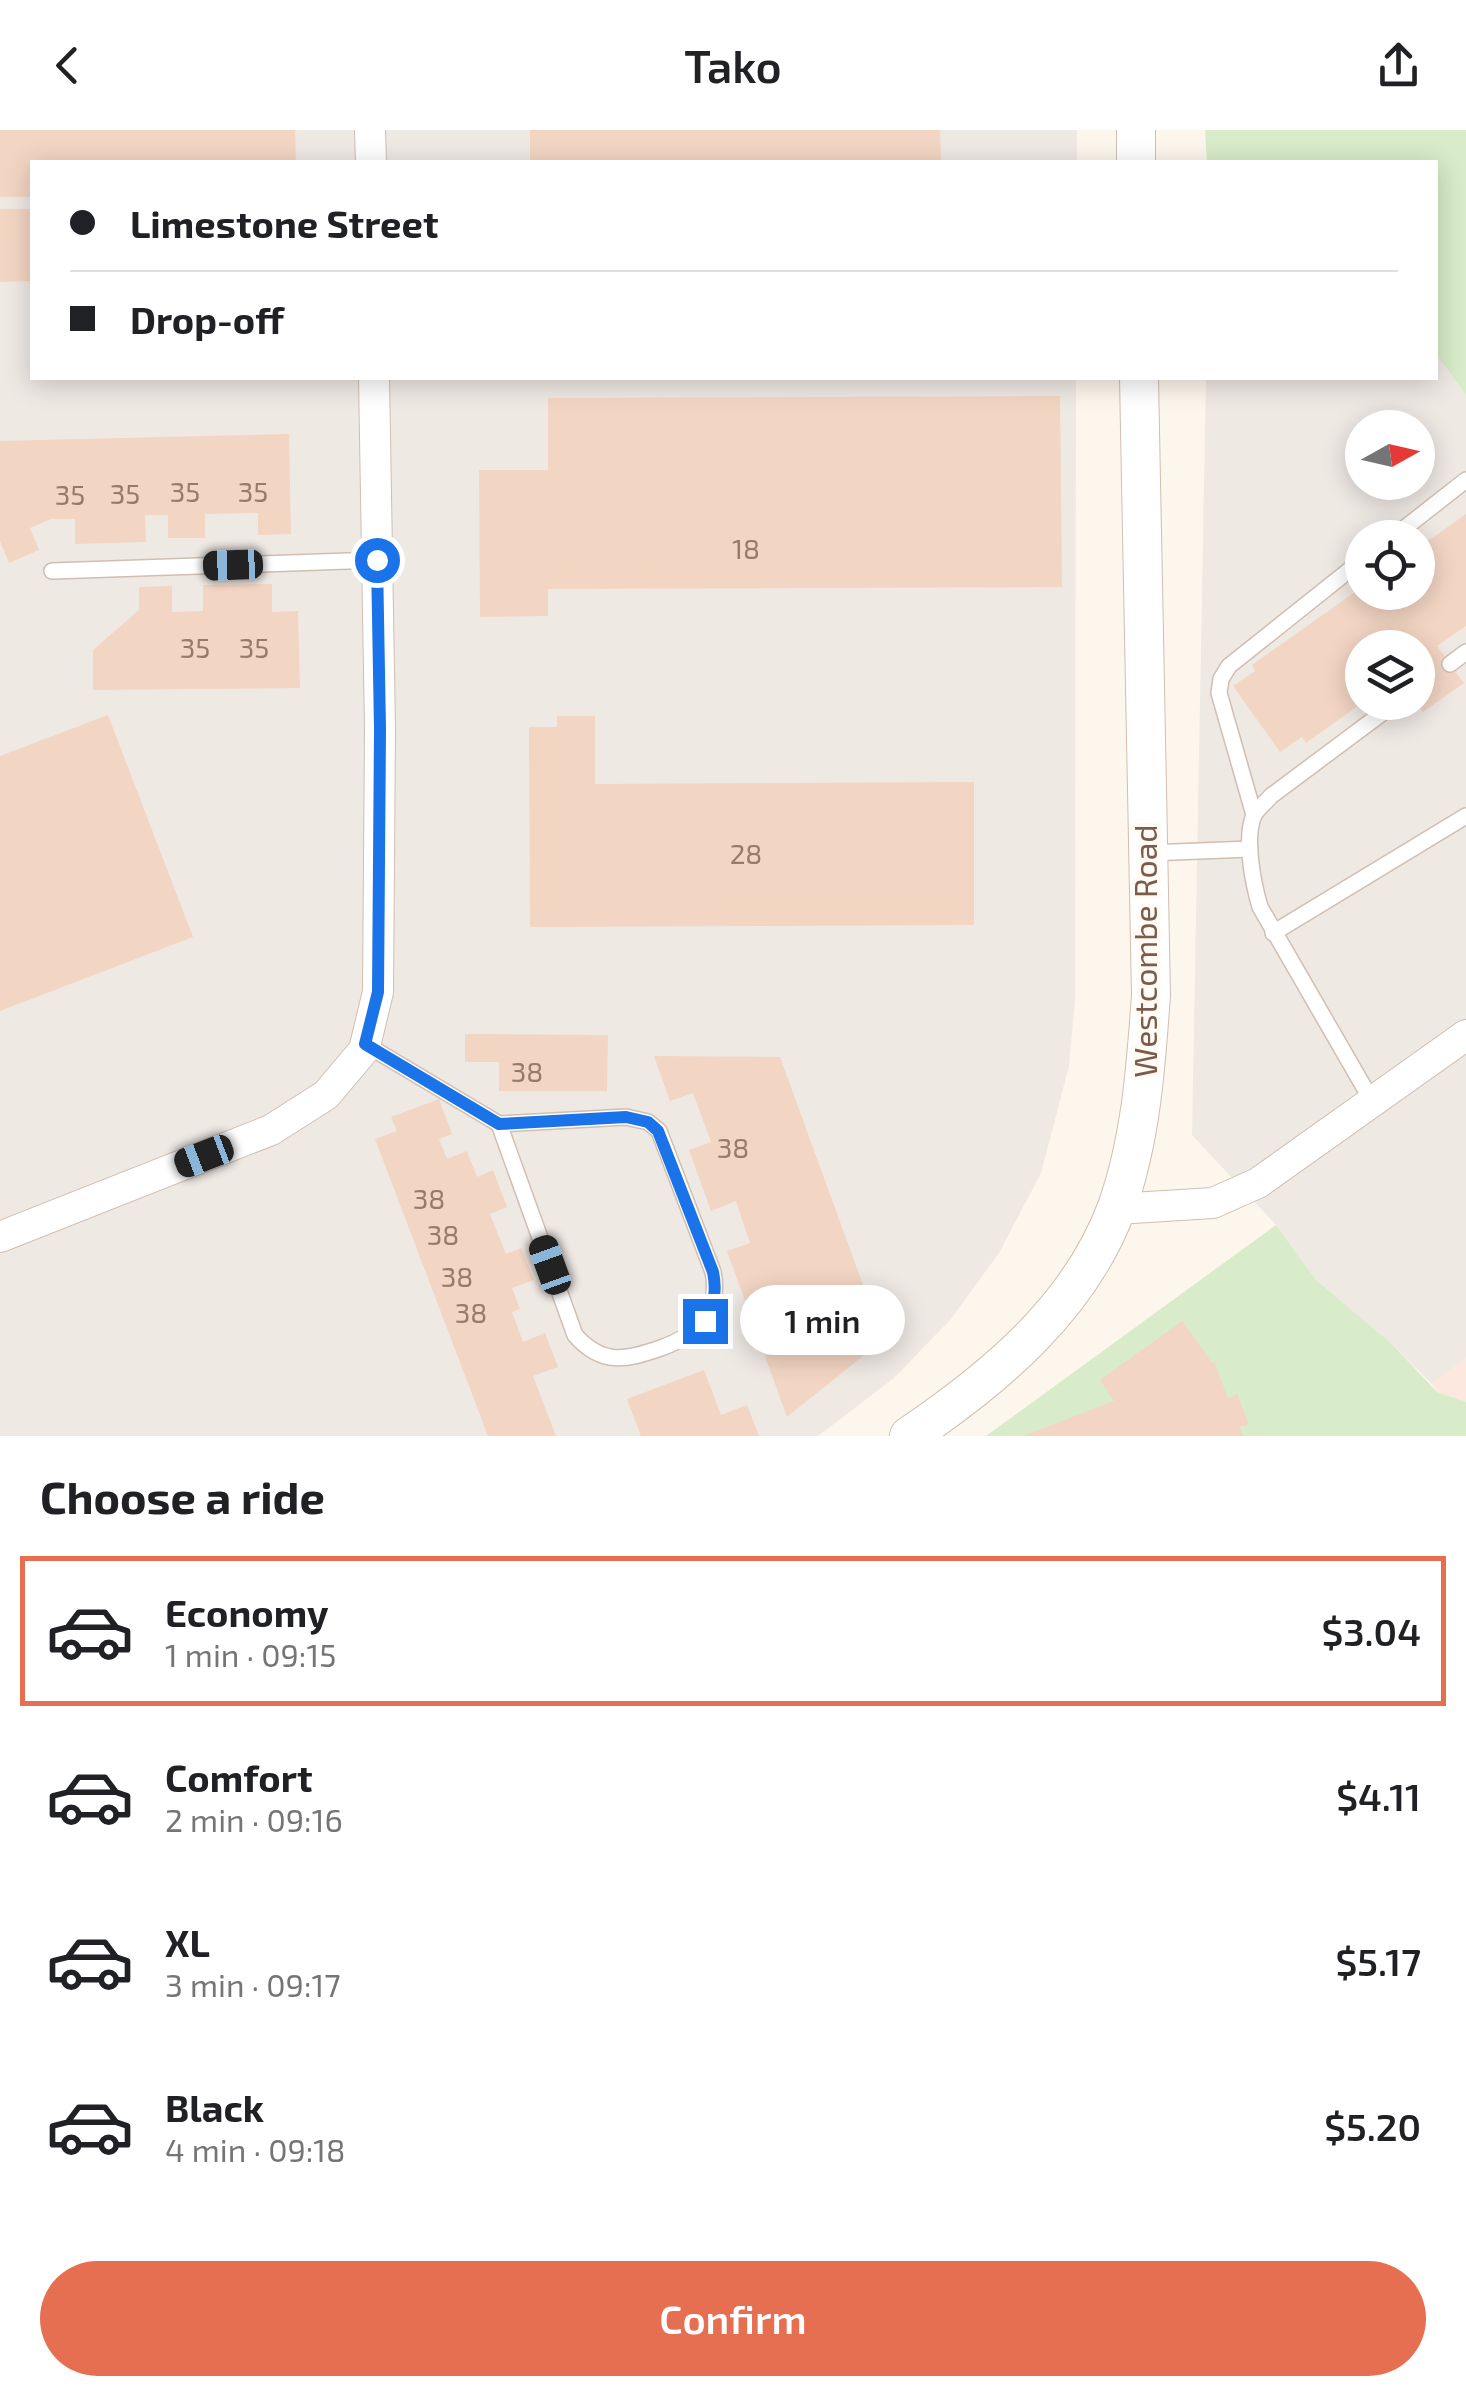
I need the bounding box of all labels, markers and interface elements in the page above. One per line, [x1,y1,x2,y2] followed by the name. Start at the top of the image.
[40,38,95,93] icon: back
[684,38,782,92] text: Tako
[1371,38,1426,93] icon: share
[130,200,439,246] text: Limestone Street
[130,296,284,342] text: Drop-off
[1345,410,1435,500] north arrow
[1345,410,1435,720] map controls
[170,474,200,508] house number: 35
[238,474,268,508] house number: 35
[110,476,140,510] house number: 35
[55,477,85,511] house number: 35
[1345,520,1435,610] button: locate
[732,531,760,565] house number: 18
[355,538,400,583] route start
[202,549,264,581] car
[180,630,210,664] house number: 35
[239,630,269,664] house number: 35
[1345,630,1435,720] button: layers
[1125,824,1163,1078] street label: Westcombe Road
[730,836,762,870] house number: 28
[511,1054,543,1088] house number: 38
[717,1130,749,1164] house number: 38
[171,1131,237,1181] car
[413,1181,445,1215] house number: 38
[427,1217,459,1251] house number: 38
[526,1232,574,1298] car
[441,1259,473,1293] house number: 38
[740,1286,905,1356] callout: 1 min
[455,1295,487,1329] house number: 38
[683,1299,728,1344] route end
[785,1301,860,1339] text: 1 min
[40,1469,325,1523] text: Choose a ride
[45,1586,135,1676] icon: car
[165,1589,329,1635] text: Economy
[1321,1608,1421,1654] text: $3.04
[165,1635,336,1673] text: 1 min · 09:15
[45,1751,135,1841] icon: car
[165,1754,313,1800] text: Comfort
[1336,1773,1421,1819] text: $4.11
[165,1800,343,1838] text: 2 min · 09:16
[45,1916,135,2006] icon: car
[165,1919,210,1965] text: XL
[1335,1938,1421,1984] text: $5.17
[165,1965,341,2003] text: 3 min · 09:17
[45,2081,135,2171] icon: car
[165,2084,264,2130] text: Black
[1324,2103,1421,2149] text: $5.20
[165,2130,346,2168] text: 4 min · 09:18
[40,2261,1426,2376] button: Confirm

